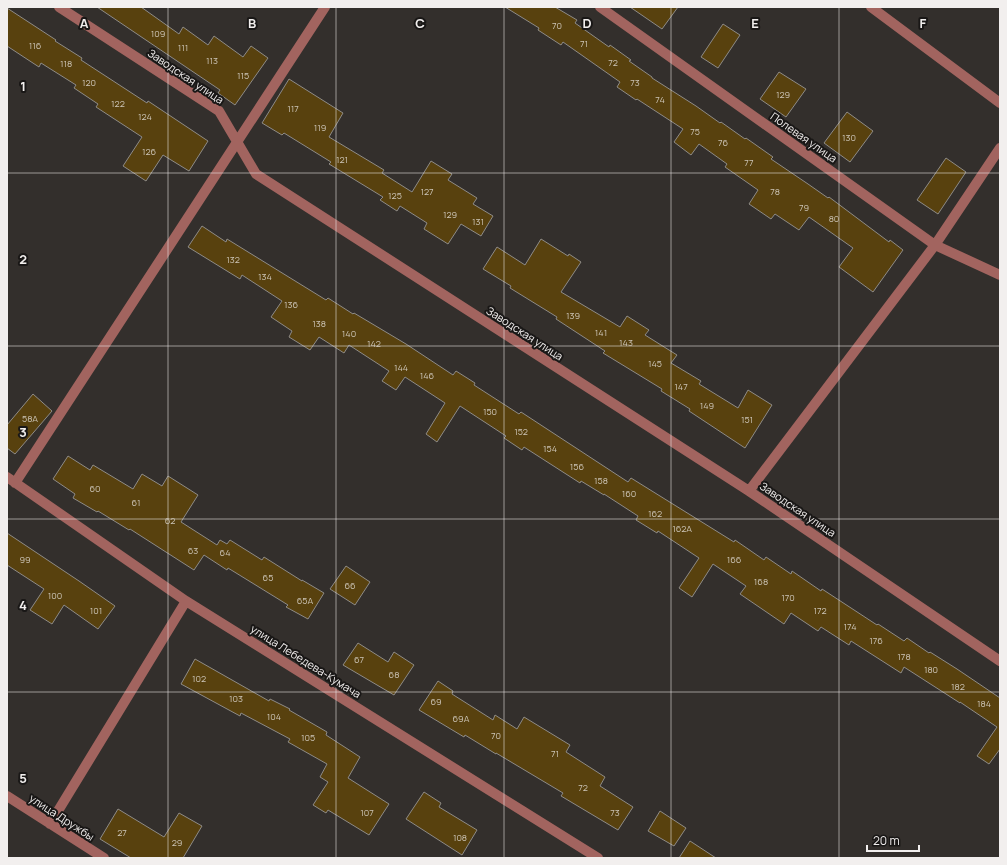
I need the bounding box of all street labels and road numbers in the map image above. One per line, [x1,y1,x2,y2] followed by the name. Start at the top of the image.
[145,45,227,107] street label: Заводская улица
[768,108,840,166] street label: Полевая улица
[484,303,566,363] street label: Заводская улица
[757,478,839,540] street label: Заводская улица
[248,621,364,701] street label: улица Лебедева-Кумача
[26,790,98,844] street label: улица Дружбы

